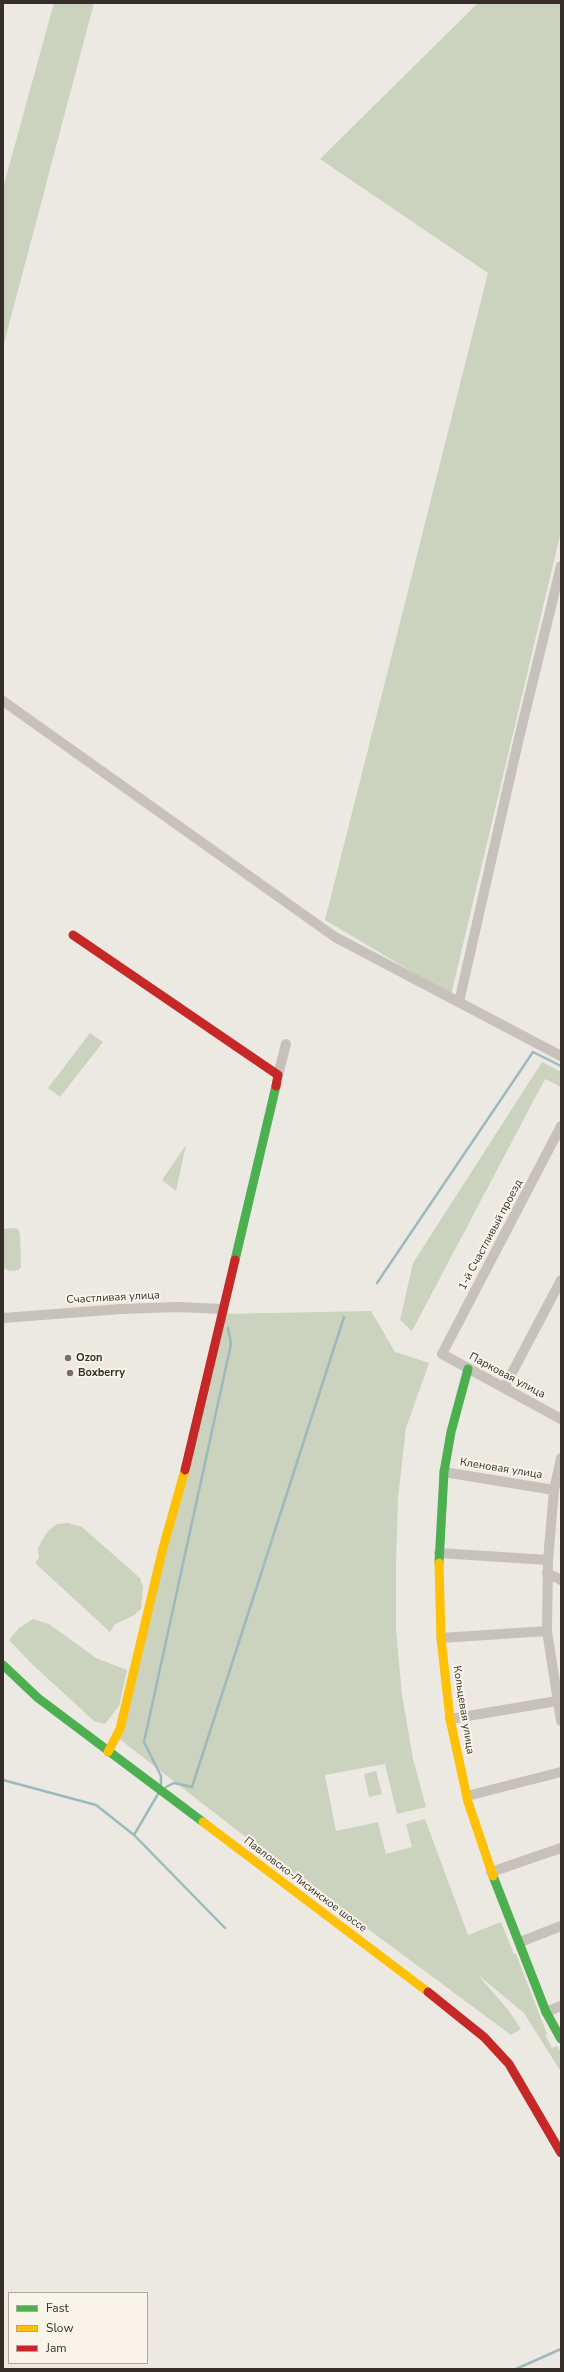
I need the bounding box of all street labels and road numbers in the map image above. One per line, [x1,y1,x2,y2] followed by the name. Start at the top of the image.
[456,1177,526,1293] street label: 1-й Счастливый проезд
[66,1289,160,1307] street label: Счастливая улица
[467,1350,547,1402] street label: Парковая улица
[459,1456,543,1482] street label: Кленовая улица
[450,1665,476,1755] street label: Кольцевая улица
[241,1835,369,1935] street label: Павловско-Лисинское шоссе

